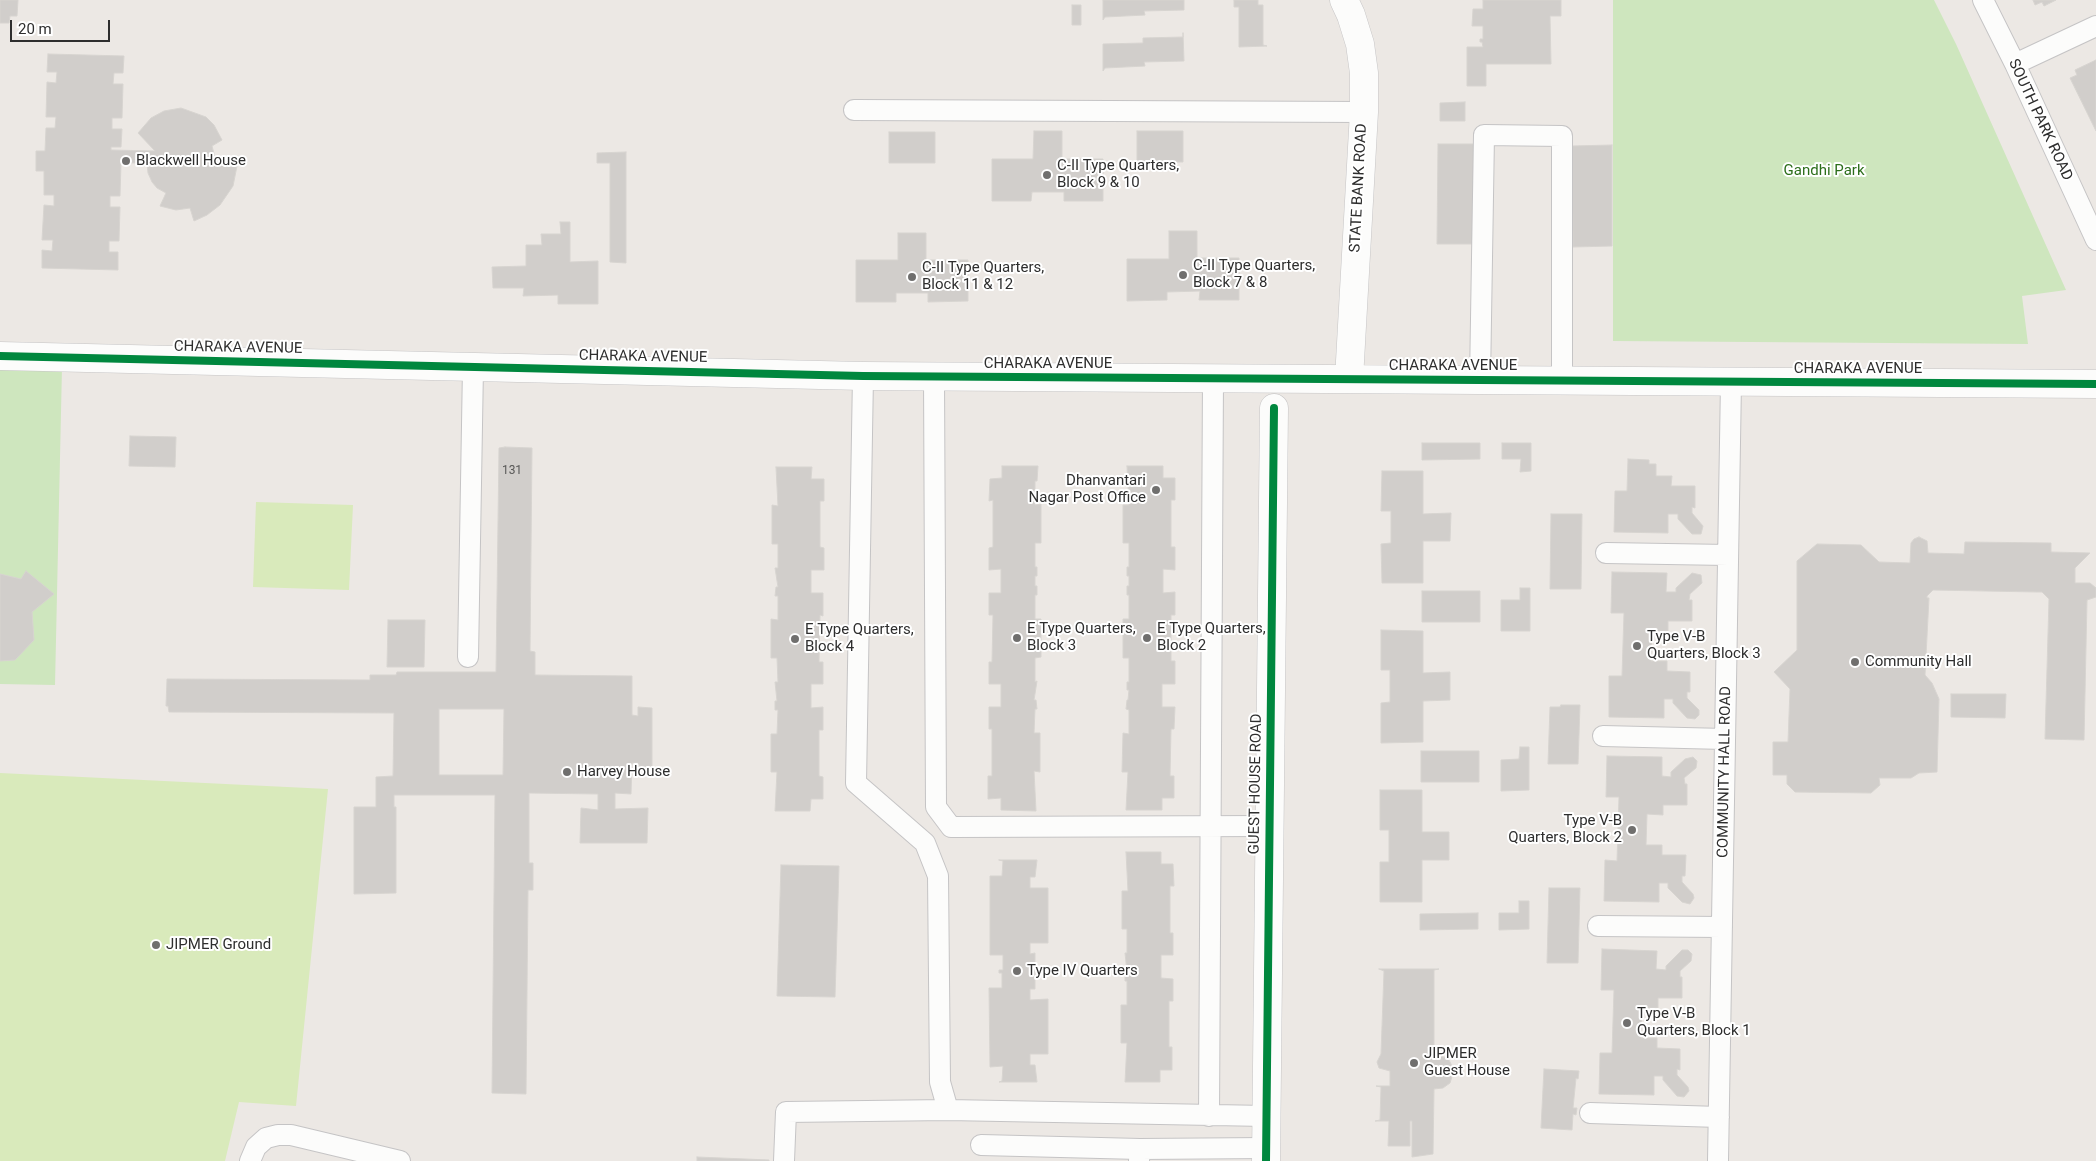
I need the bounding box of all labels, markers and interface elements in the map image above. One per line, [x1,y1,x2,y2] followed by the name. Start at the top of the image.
[12,10,112,42] scale bar
[18,20,52,38] text: 20 m
[2004,56,2076,184] street label: SOUTH PARK ROAD
[1347,123,1371,253] street label: STATE BANK ROAD
[136,152,246,170] place label: Blackwell House
[120,155,132,167] marker: Blackwell House
[1057,157,1179,192] place label: C-II Type Quarters, Block 9 & 10
[1784,162,1864,180] park label: Gandhi Park
[1041,169,1053,181] marker: C-II Type Quarters, Block 9 & 10
[1193,257,1315,292] place label: C-II Type Quarters, Block 7 & 8
[922,259,1044,294] place label: C-II Type Quarters, Block 11 & 12
[1177,269,1189,281] marker: C-II Type Quarters, Block 7 & 8
[906,271,918,283] marker: C-II Type Quarters, Block 11 & 12
[174,338,302,358] street label: CHARAKA AVENUE
[579,347,707,367] street label: CHARAKA AVENUE
[984,355,1112,373] street label: CHARAKA AVENUE
[1389,357,1517,375] street label: CHARAKA AVENUE
[1794,360,1922,378] street label: CHARAKA AVENUE
[502,464,522,478] house number: 131
[1029,472,1146,507] place label: Dhanvantari Nagar Post Office
[1150,484,1162,496] marker: Dhanvantari Nagar Post Office
[1027,620,1136,655] place label: E Type Quarters, Block 3
[1157,620,1266,655] place label: E Type Quarters, Block 2
[805,621,914,656] place label: E Type Quarters, Block 4
[1647,628,1761,663] place label: Type V-B Quarters, Block 3
[1011,632,1023,644] marker: E Type Quarters, Block 3
[1141,632,1153,644] marker: E Type Quarters, Block 2
[789,633,801,645] marker: E Type Quarters, Block 4
[1631,640,1643,652] marker: Type V-B Quarters, Block 3
[1865,653,1972,671] place label: Community Hall
[1849,656,1861,668] marker: Community Hall
[1715,686,1735,858] street label: COMMUNITY HALL ROAD
[1246,713,1266,855] street label: GUEST HOUSE ROAD
[577,763,670,781] place label: Harvey House
[561,766,573,778] marker: Harvey House
[1508,812,1622,847] place label: Type V-B Quarters, Block 2
[1626,824,1638,836] marker: Type V-B Quarters, Block 2
[166,936,271,954] place label: JIPMER Ground
[150,939,162,951] marker: JIPMER Ground
[1027,962,1138,980] place label: Type IV Quarters
[1011,965,1023,977] marker: Type IV Quarters
[1637,1005,1751,1040] place label: Type V-B Quarters, Block 1
[1621,1017,1633,1029] marker: Type V-B Quarters, Block 1
[1424,1045,1510,1080] place label: JIPMER Guest House
[1408,1057,1420,1069] marker: JIPMER Guest House

